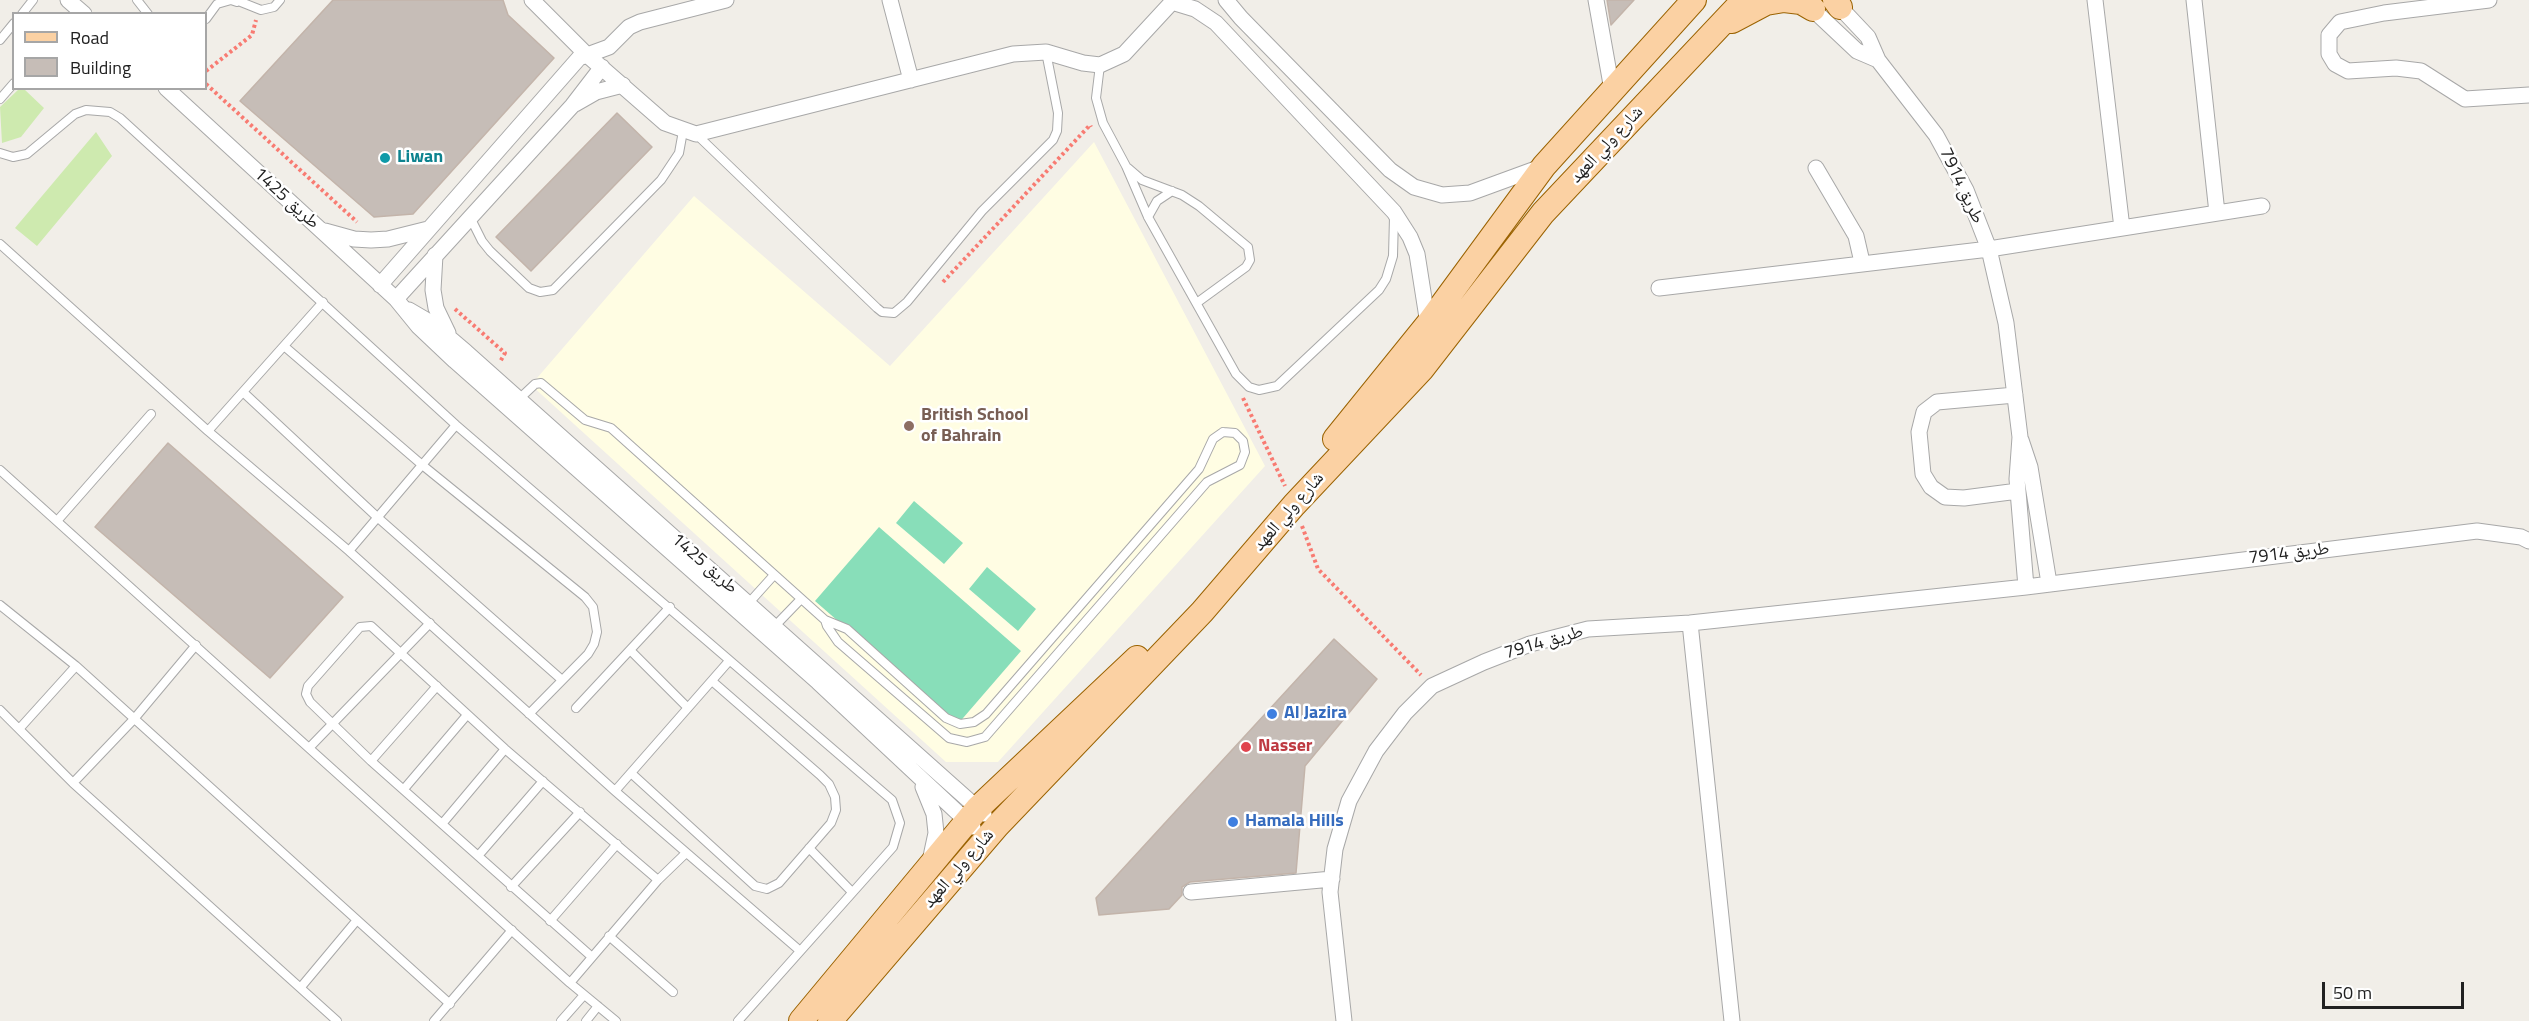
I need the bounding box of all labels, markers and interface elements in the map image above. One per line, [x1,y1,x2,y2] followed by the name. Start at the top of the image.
[12,12,207,90] legend
[70,24,109,51] text: Road
[70,54,131,81] text: Building
[1566,102,1648,188] street label: شارع ولي العهد
[1934,145,1988,227] street label: طريق 7914
[397,147,443,169] place label: Liwan
[378,151,392,165] marker: Liwan
[249,164,323,234] street label: طريق 1425
[921,405,1029,448] place label: British School of Bahrain
[902,419,916,433] marker: British School of Bahrain
[1249,468,1329,556] street label: شارع ولي العهد
[666,529,742,599] street label: طريق 1425
[2247,538,2331,570] street label: طريق 7914
[1502,621,1586,665] street label: طريق 7914
[1284,703,1347,725] place label: Al Jazira
[1265,707,1279,721] marker: Al Jazira
[1258,736,1313,758] place label: Nasser
[1239,740,1253,754] marker: Nasser
[1245,811,1344,833] place label: Hamala Hills
[1226,815,1240,829] marker: Hamala Hills
[919,825,999,913] street label: شارع ولي العهد
[2325,970,2468,1008] scale bar
[2333,979,2372,1006] text: 50 m

